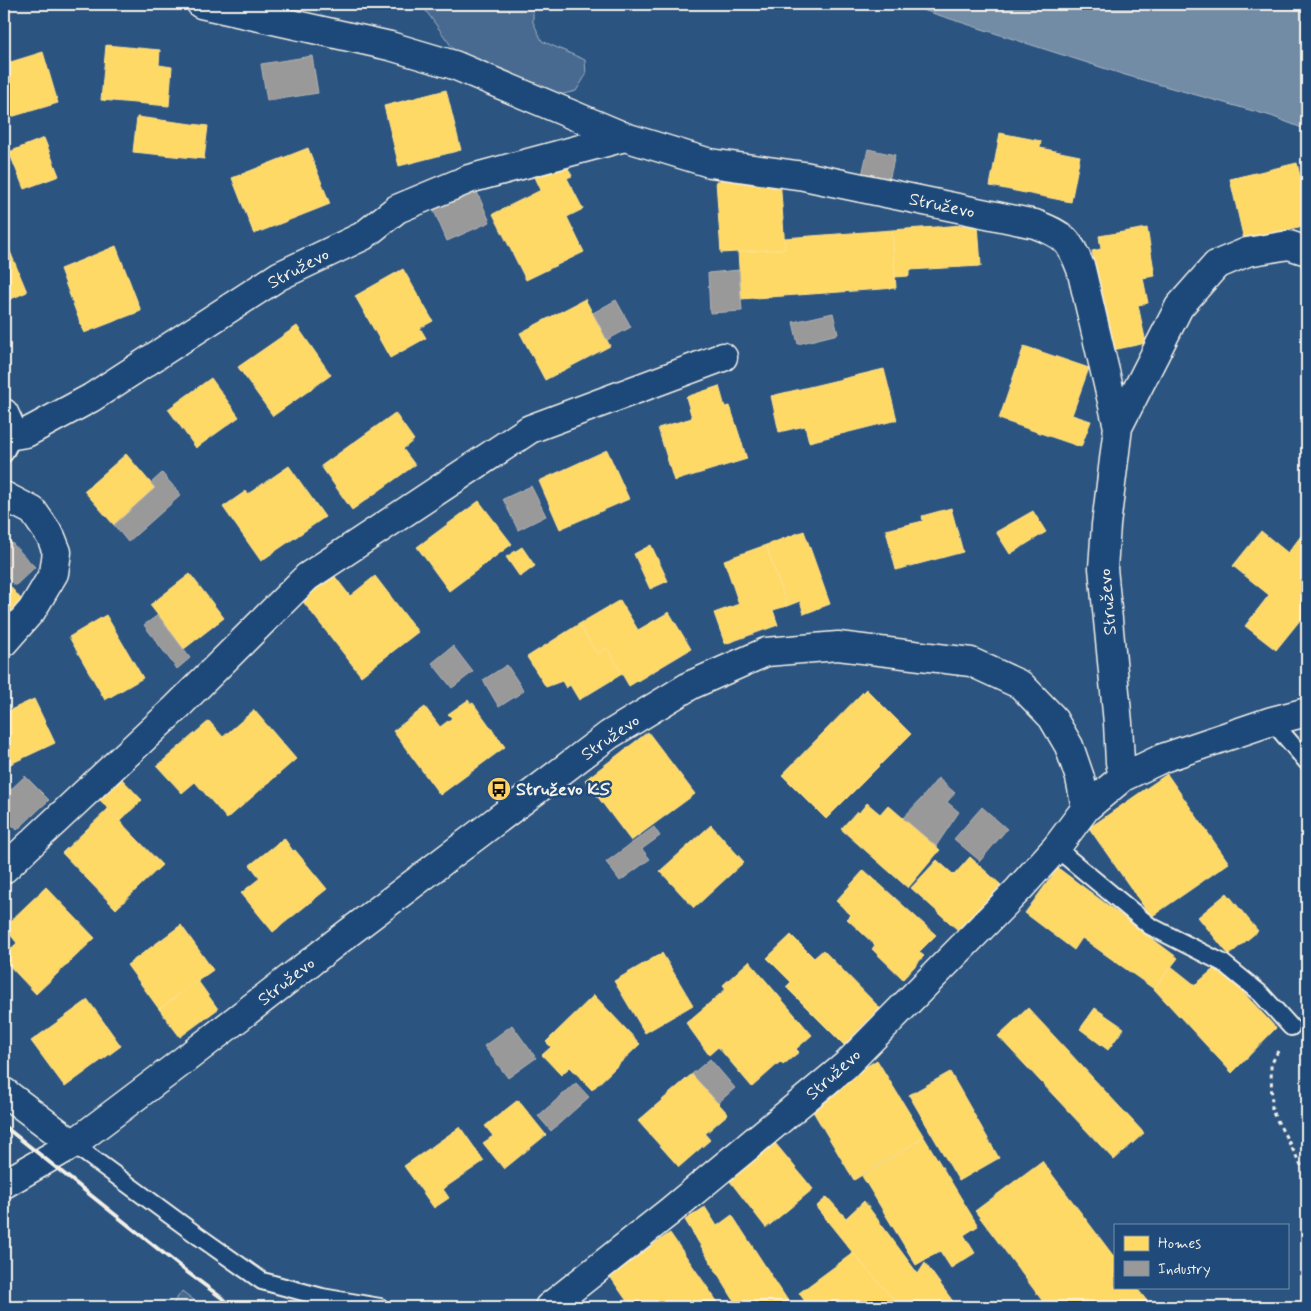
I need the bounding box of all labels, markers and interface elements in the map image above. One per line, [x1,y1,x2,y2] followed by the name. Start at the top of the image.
[907,187,977,225] street label: Struževo
[263,243,334,295] street label: Struževo
[1093,568,1123,636] street label: Struževo
[576,709,645,767] street label: Struževo
[486,776,512,802] bus stop icon: Struževo KS
[516,778,611,802] place label: Struževo KS
[253,952,320,1012] street label: Struževo
[801,1044,866,1106] street label: Struževo
[1114,1224,1288,1288] legend
[1158,1234,1201,1254] text: Homes
[1158,1260,1211,1280] text: Industry

